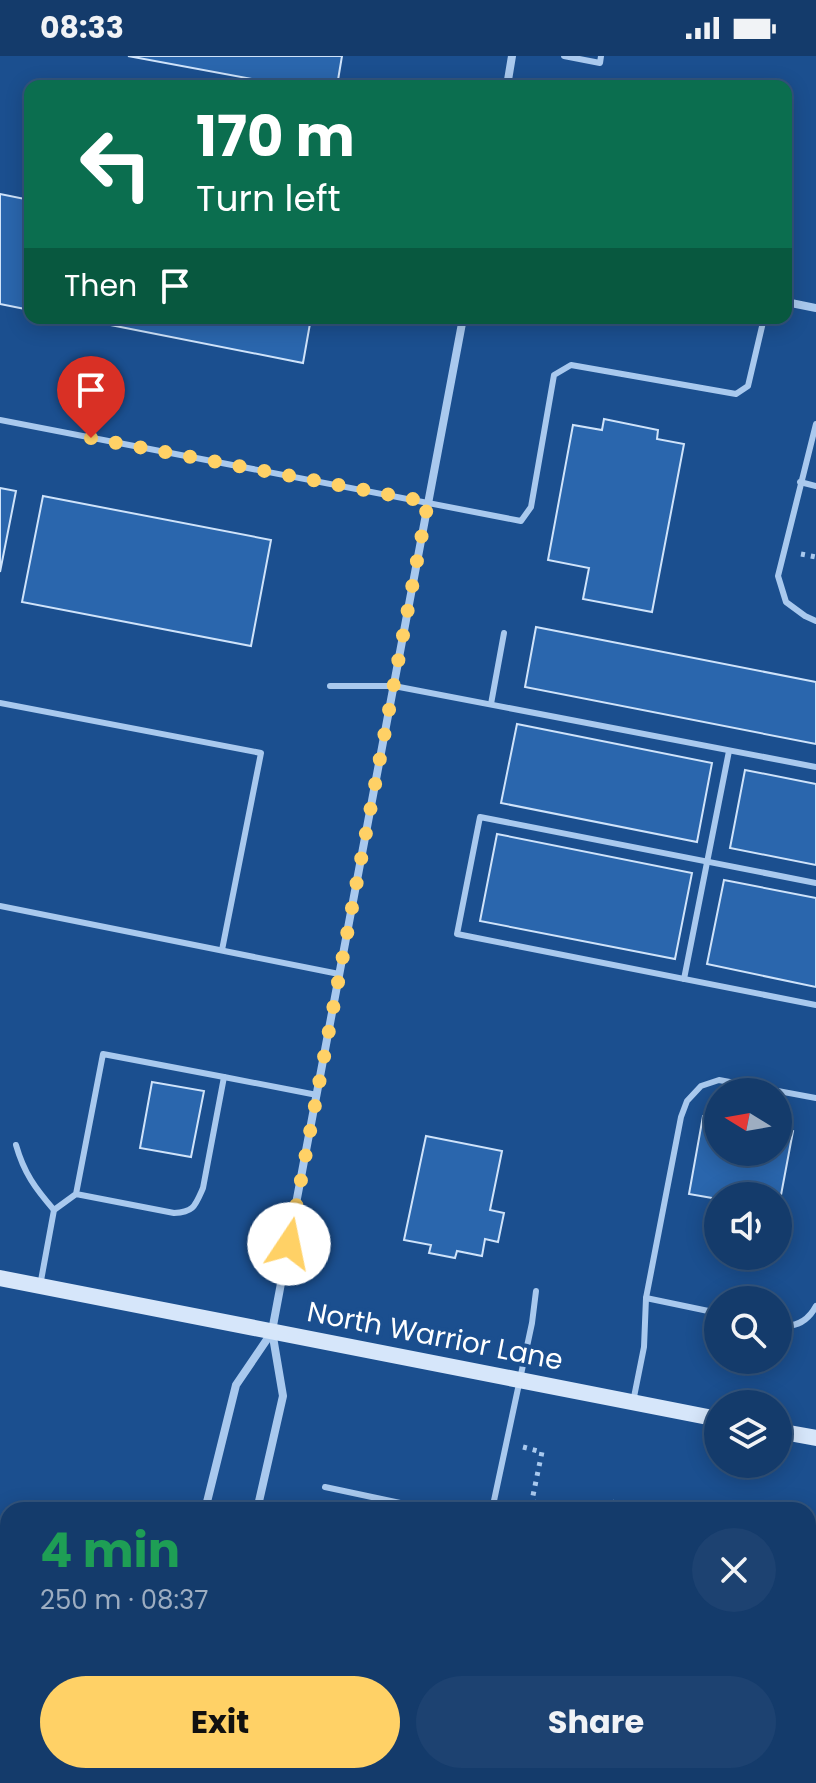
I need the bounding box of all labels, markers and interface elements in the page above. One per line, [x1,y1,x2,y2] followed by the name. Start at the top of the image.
[40,6,124,49] text: 08:33
[196,97,355,176] text: 170 m
[64,112,168,216] icon: left
[196,173,341,224] text: Turn left
[64,264,137,307] text: Then
[153,264,197,308] icon: arrive
[57,356,125,438] pin
[69,368,113,412] icon: arrive
[704,1078,792,1166] north arrow
[704,1078,792,1478] map controls
[704,1182,792,1270] button: sound
[247,1202,331,1286] position arrow
[704,1286,792,1374] button: search
[304,1292,566,1380] street label: North Warrior Lane
[704,1390,792,1478] button: layers
[40,1517,180,1584] text: 4 min
[692,1528,776,1612] button: close
[40,1582,209,1618] text: 250 m · 08:37
[40,1676,400,1768] button: Exit
[416,1676,776,1768] button: Share

